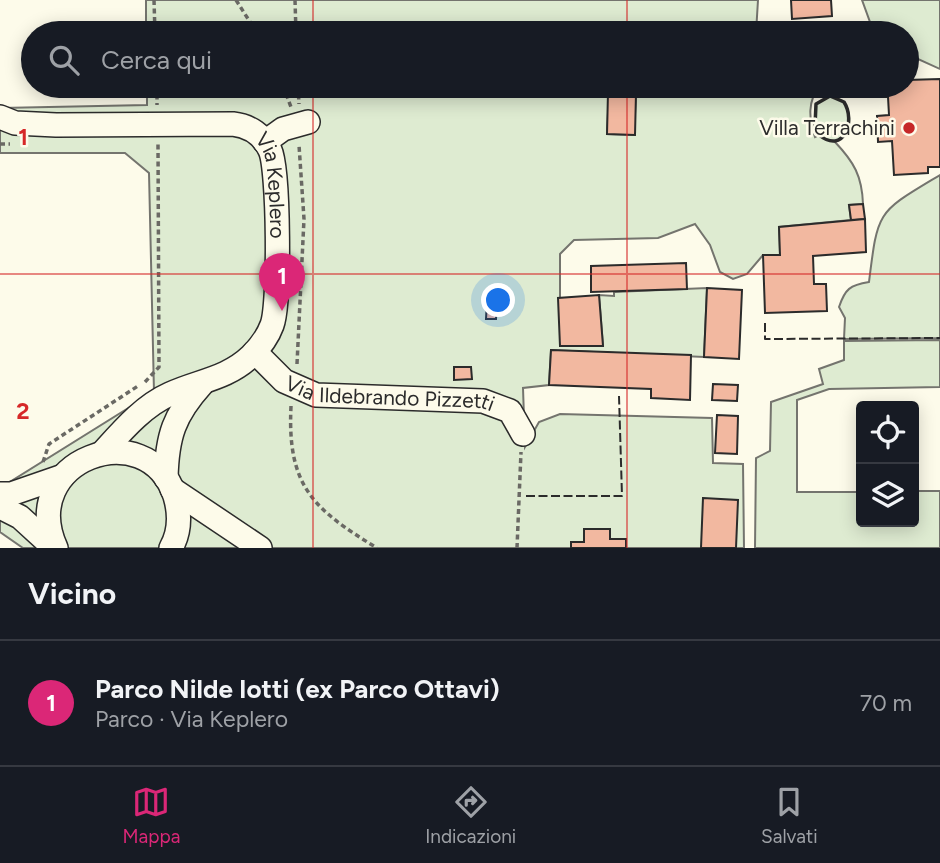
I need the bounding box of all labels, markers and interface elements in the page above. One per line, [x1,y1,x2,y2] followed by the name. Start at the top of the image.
[21,21,919,98] search box
[45,41,83,79] icon: search
[101,44,212,76] text: Cerca qui
[759,115,895,140] place label: Villa Terrachini
[901,120,917,136] marker: Villa Terrachini
[18,123,28,151] text: 1
[250,127,290,239] street label: Via Keplero
[259,253,305,311] pin: 1
[481,283,515,317] your location
[282,370,498,416] street label: Via Ildebrando Pizzetti
[16,397,30,425] text: 2
[856,401,919,527] map controls
[856,401,919,464] button: locate
[856,464,919,527] button: layers
[28,575,116,612] text: Vicino
[95,673,500,705] text: Parco Nilde Iotti (ex Parco Ottavi)
[46,689,56,717] text: 1
[860,689,912,717] text: 70 m
[95,705,288,733] text: Parco · Via Keplero
[122,783,180,848] tab: Mappa
[425,783,516,848] tab: Indicazioni
[761,783,818,848] tab: Salvati

